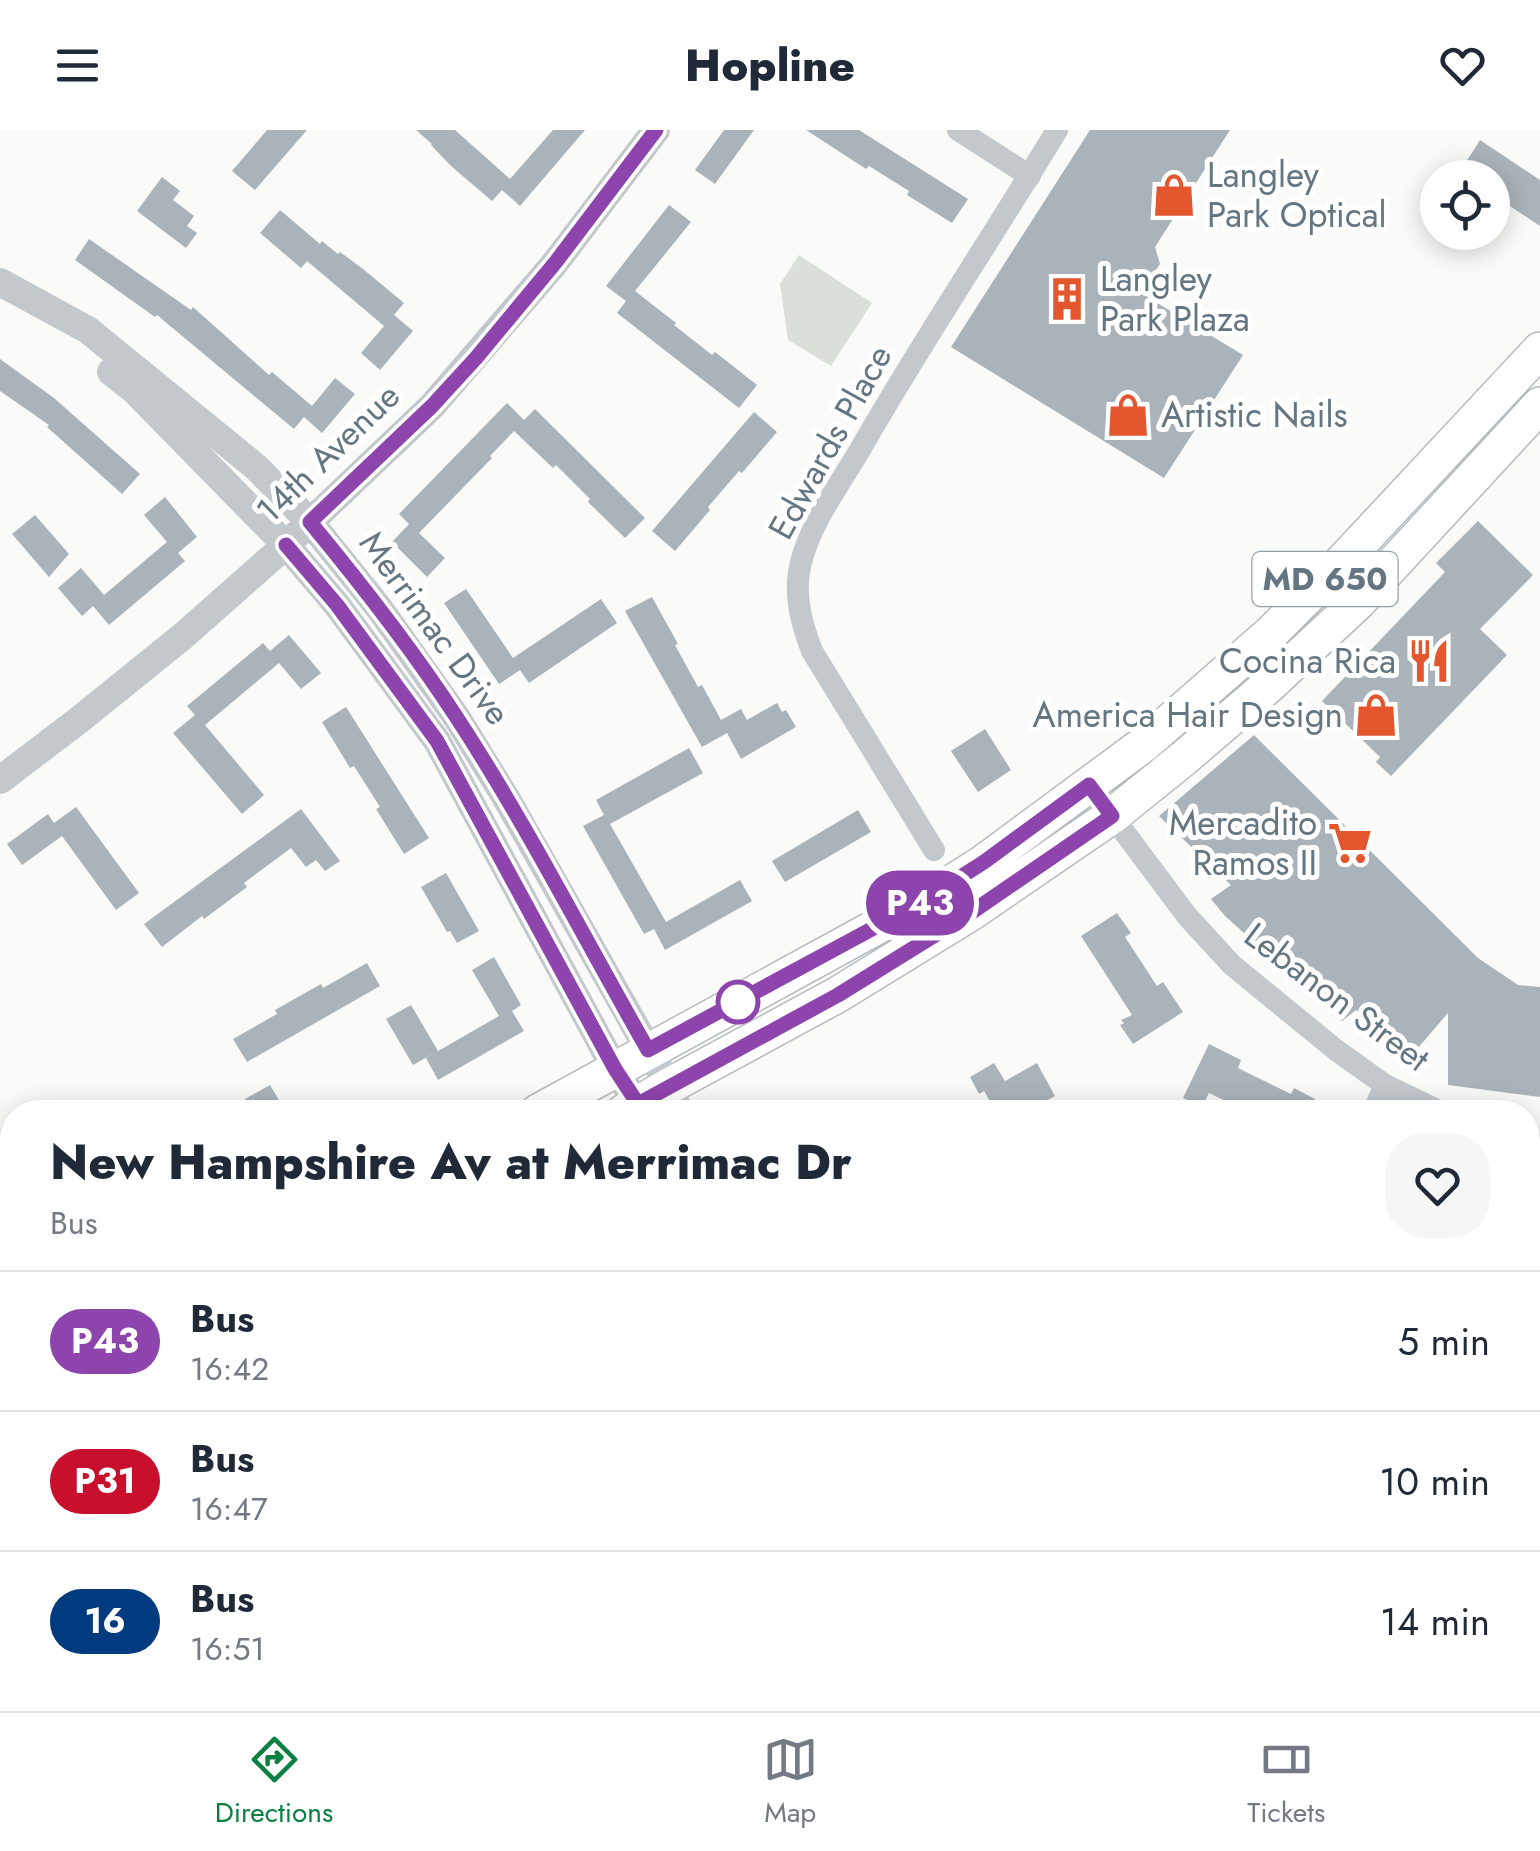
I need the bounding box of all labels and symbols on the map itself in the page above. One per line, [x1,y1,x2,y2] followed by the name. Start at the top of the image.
[1207,150,1387,240] place label: Langley Park Optical
[1150,171,1198,219] shop icon: Langley Park Optical
[1100,254,1250,344] place label: Langley Park Plaza
[1043,275,1091,323] building icon: Langley Park Plaza
[756,336,904,548] street label: Edwards Place
[245,372,411,534] street label: 14th Avenue
[1161,390,1348,440] place label: Artistic Nails
[1104,391,1152,439] shop icon: Artistic Nails
[348,521,522,735] street label: Merrimac Drive
[1252,552,1398,606] road number: MD 650
[1219,636,1396,686] place label: Cocina Rica
[1405,637,1453,685] restaurant icon: Cocina Rica
[1033,690,1343,740] place label: America Hair Design
[1352,691,1400,739] shop icon: America Hair Design
[1169,798,1317,888] place label: Mercadito Ramos II
[1326,819,1374,867] supermarket icon: Mercadito Ramos II
[862,870,978,936] line badge: P43
[1234,911,1441,1084] street label: Lebanon Street
[717,981,759,1023] unlabelled marker

